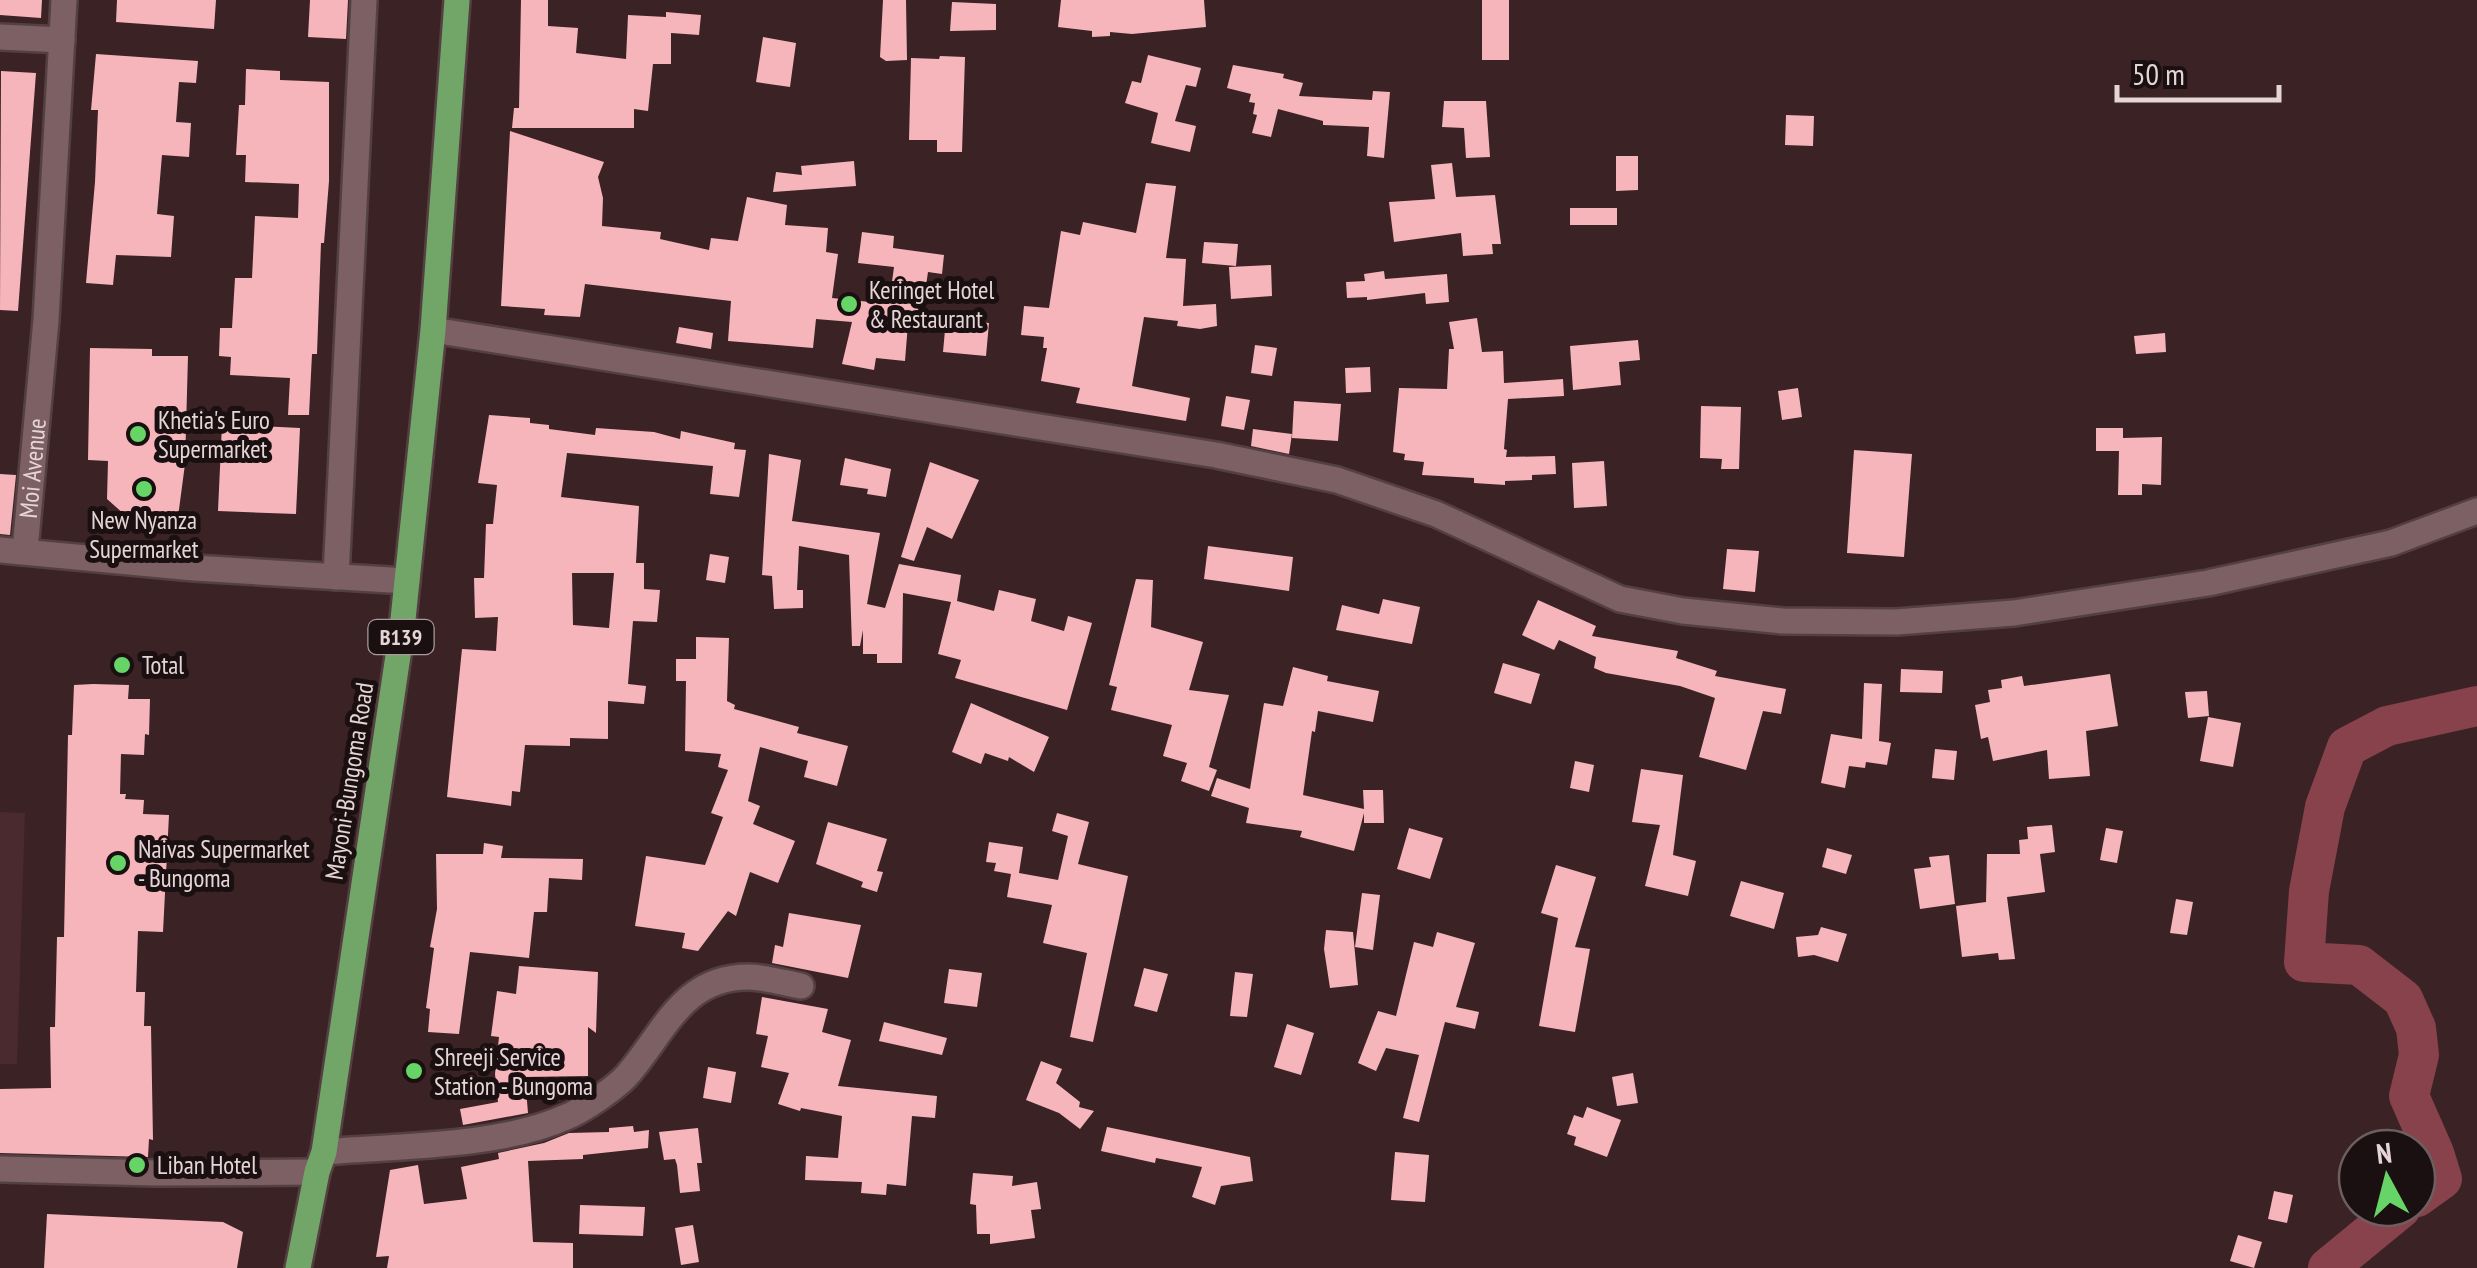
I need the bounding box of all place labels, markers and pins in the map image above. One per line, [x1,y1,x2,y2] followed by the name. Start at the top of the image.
[869,274,994,335] place label: Keringet Hotel & Restaurant
[838,293,860,315] marker: Keringet Hotel & Restaurant
[158,404,270,465] place label: Khetia's Euro Supermarket
[127,423,149,445] marker: Khetia's Euro Supermarket
[133,478,155,500] marker: New Nyanza Supermarket
[89,504,199,565] place label: New Nyanza Supermarket
[142,649,184,681] place label: Total
[111,654,133,676] marker: Total
[138,833,310,894] place label: Naivas Supermarket - Bungoma
[107,852,129,874] marker: Naivas Supermarket - Bungoma
[434,1041,593,1102] place label: Shreeji Service Station - Bungoma
[403,1060,425,1082] marker: Shreeji Service Station - Bungoma
[157,1149,257,1181] place label: Liban Hotel
[126,1154,148,1176] marker: Liban Hotel

